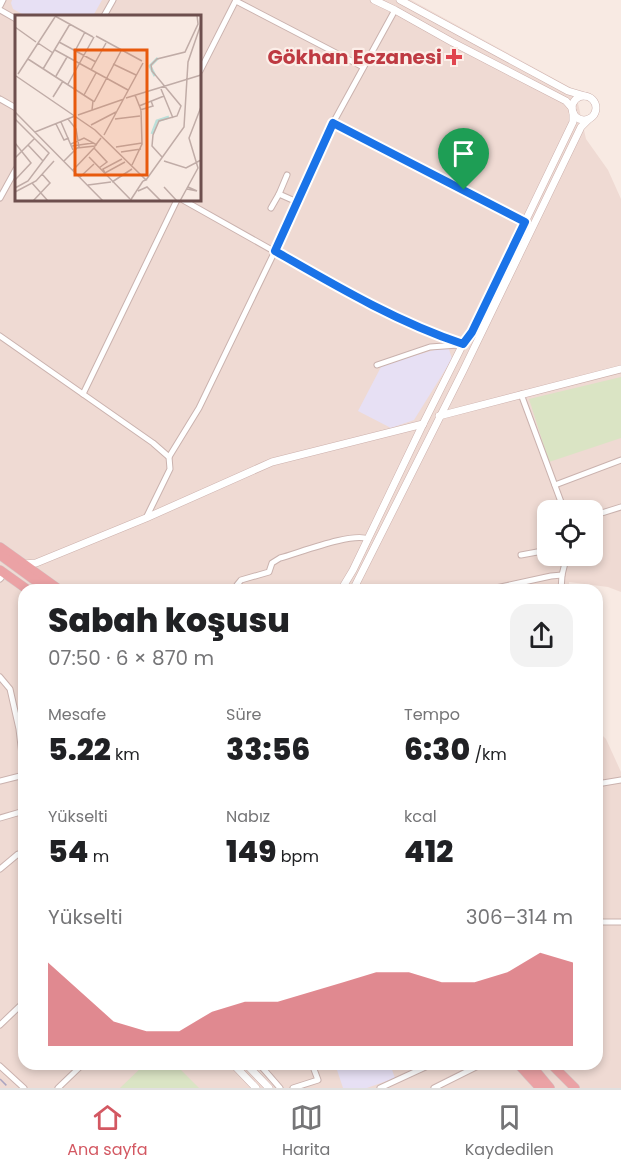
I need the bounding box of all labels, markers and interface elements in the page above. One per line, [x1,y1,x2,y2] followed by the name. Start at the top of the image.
[15,15,201,201] inset map
[268,43,442,71] place label: Gökhan Eczanesi
[447,50,461,64] marker: Gökhan Eczanesi
[438,128,489,190] pin
[447,137,480,170] icon: arrive
[537,500,603,566] map controls
[537,500,603,566] button: locate
[48,597,290,644] text: Sabah koşusu
[510,604,573,667] button: share
[48,644,214,672] text: 07:50 · 6 × 870 m
[48,703,106,726] text: Mesafe
[226,703,262,726] text: Süre
[404,703,460,726] text: Tempo
[48,728,111,771] text: 5.22
[226,728,310,771] text: 33:56
[404,728,470,771] text: 6:30
[111,743,140,766] text: km
[470,743,507,766] text: /km
[48,805,108,828] text: Yükselti
[226,805,270,828] text: Nabız
[404,805,437,828] text: kcal
[48,830,88,873] text: 54
[226,830,277,873] text: 149
[404,830,453,873] text: 412
[88,845,109,868] text: m
[277,845,319,868] text: bpm
[48,903,123,931] text: Yükselti
[466,903,573,931] text: 306–314 m
[67,1101,148,1162] tab: Ana sayfa
[282,1101,330,1162] tab: Harita
[465,1101,554,1162] tab: Kaydedilen

